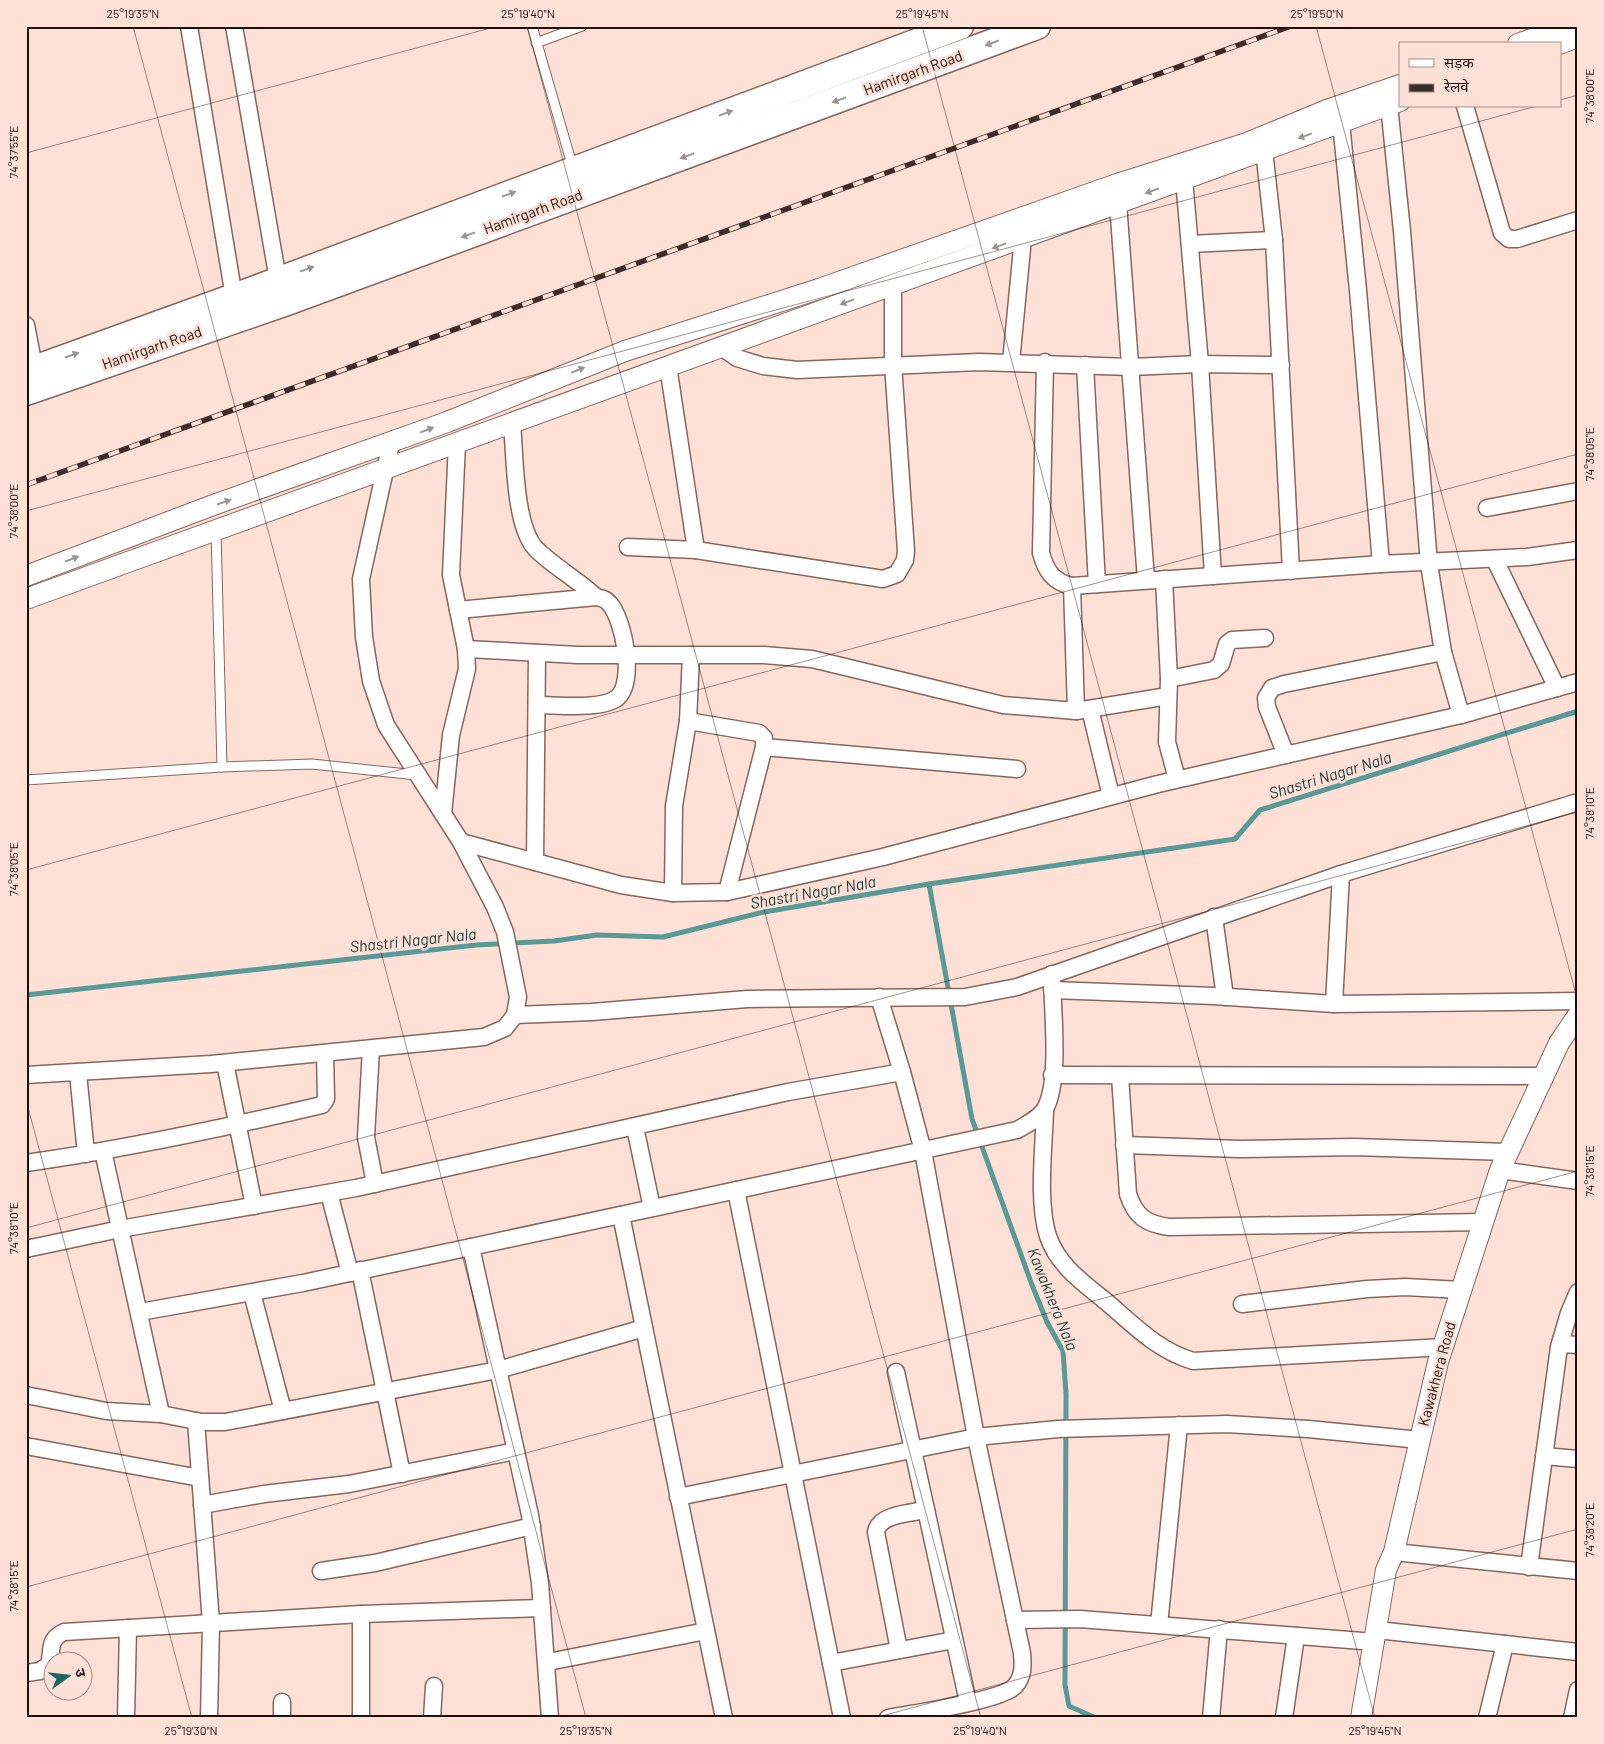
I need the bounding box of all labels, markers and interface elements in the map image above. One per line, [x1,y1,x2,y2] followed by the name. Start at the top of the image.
[107,6,159,20] text: 25°19'35"N
[501,6,555,20] text: 25°19'40"N
[895,6,949,20] text: 25°19'45"N
[1290,6,1344,20] text: 25°19'50"N
[984,40,999,47] one-way arrow
[1399,42,1562,108] legend
[861,46,965,98] street label: Hamirgarh Road
[1444,53,1474,71] text: सड़क
[1582,69,1596,123] text: 74°38'00"E
[1443,77,1469,95] text: रेलवे
[832,97,847,104] one-way arrow
[719,109,734,116] one-way arrow
[6,125,20,179] text: 74°37'55"E
[1297,132,1312,140] one-way arrow
[679,153,694,160] one-way arrow
[481,185,585,237] street label: Hamirgarh Road
[1144,187,1159,195] one-way arrow
[501,190,516,198] one-way arrow
[460,231,475,239] one-way arrow
[992,243,1007,250] one-way arrow
[300,265,315,273] one-way arrow
[839,299,854,306] one-way arrow
[99,322,204,373] street label: Hamirgarh Road
[65,351,80,359] one-way arrow
[570,366,585,373] one-way arrow
[419,426,434,433] one-way arrow
[1582,427,1596,481] text: 74°38'05"E
[6,484,20,538] text: 74°38'00"E
[217,497,232,505] one-way arrow
[65,555,80,563] one-way arrow
[1266,747,1393,802] water label: Shastri Nagar Nala
[1582,787,1596,839] text: 74°38'10"E
[6,842,20,896] text: 74°38'05"E
[749,871,877,912] water label: Shastri Nagar Nala
[349,923,477,956] water label: Shastri Nagar Nala
[1582,1145,1596,1197] text: 74°38'15"E
[6,1202,20,1254] text: 74°38'10"E
[1024,1245,1083,1353] water label: Kawakhera Nala
[1413,1319,1459,1428] street label: Kawakhera Road
[1582,1503,1596,1557] text: 74°38'20"E
[6,1560,20,1612] text: 74°38'15"E
[42,1652,92,1702] north arrow
[72,1666,91,1679] text: उ
[164,1723,218,1737] text: 25°19'30"N
[560,1723,612,1737] text: 25°19'35"N
[953,1723,1007,1737] text: 25°19'40"N
[1348,1723,1402,1737] text: 25°19'45"N

